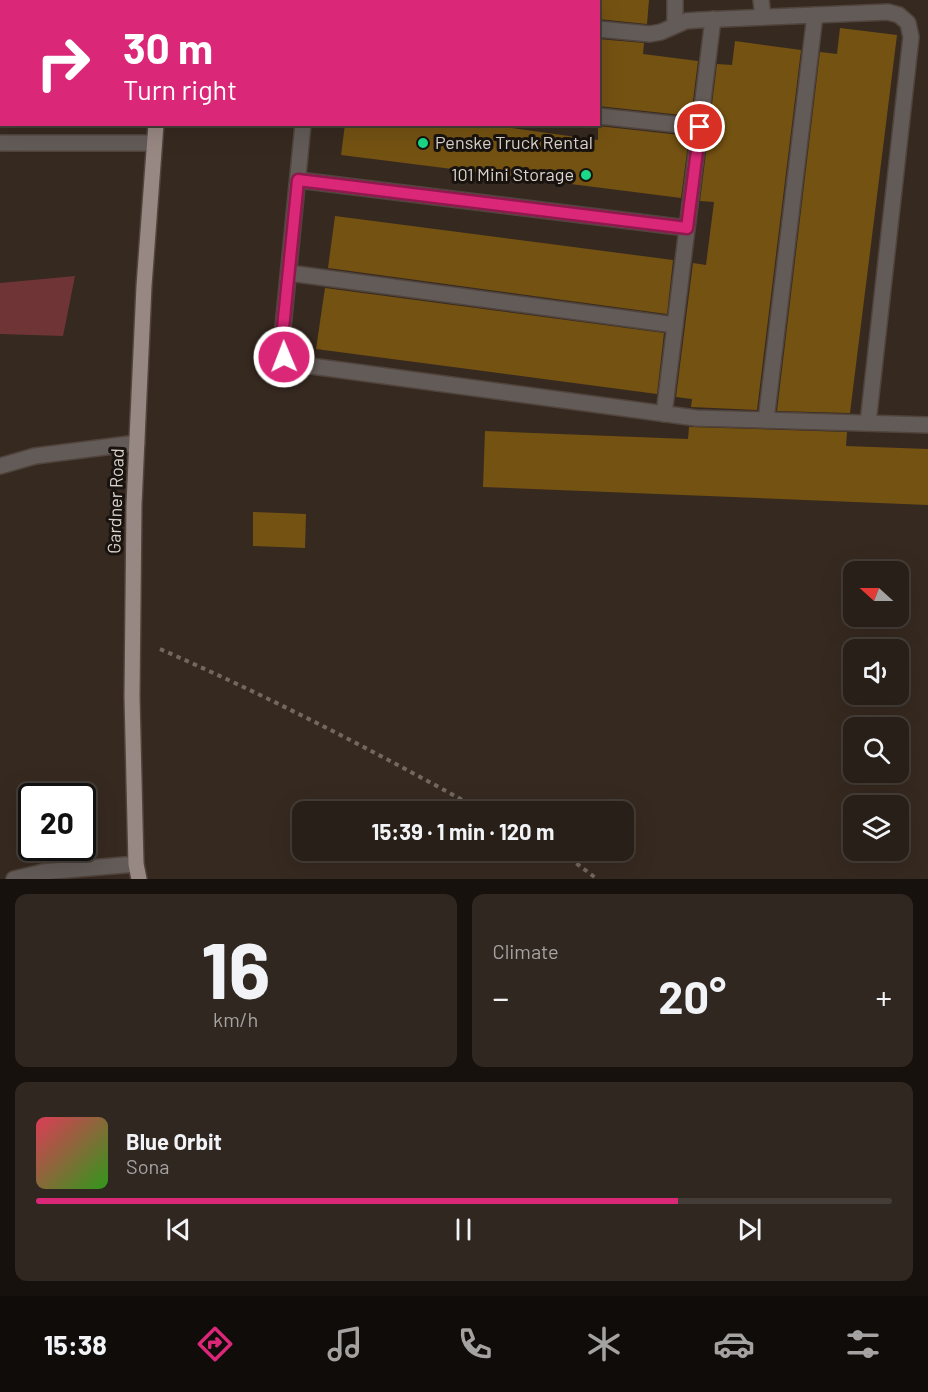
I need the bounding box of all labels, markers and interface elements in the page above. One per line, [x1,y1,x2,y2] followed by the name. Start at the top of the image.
[123,22,213,72] text: 30 m
[24,24,102,102] icon: right
[123,73,237,105] text: Turn right
[674,101,725,152] pin
[683,110,716,143] icon: arrive
[435,131,593,153] place label: Penske Truck Rental
[416,136,430,150] marker: Penske Truck Rental
[451,163,574,185] place label: 101 Mini Storage
[579,168,593,182] marker: 101 Mini Storage
[252,325,316,389] position arrow
[102,448,128,554] street label: Gardner Road
[843,561,909,627] north arrow
[843,561,909,861] map controls
[843,639,909,705] button: sound
[843,717,909,783] button: search
[18,783,96,861] speed limit sign: 20
[843,795,909,861] button: layers
[372,818,554,844] text: 15:39 · 1 min · 120 m
[201,921,271,1015] text: 16
[493,939,559,963] text: Climate
[658,969,726,1023] text: 20°
[493,977,509,1017] text: −
[876,977,892,1017] text: +
[213,1007,258,1031] text: km/h
[126,1128,222,1154] text: Blue Orbit
[126,1154,170,1178] text: Sona
[162,1213,195,1246] icon: previous
[447,1213,480,1246] icon: pause
[733,1213,766,1246] icon: next
[194,1323,236,1365] icon: directions
[324,1323,366,1365] icon: music
[454,1323,496,1365] icon: phone
[583,1323,625,1365] icon: climate
[713,1323,755,1365] icon: car
[842,1323,884,1365] icon: filters
[44,1328,107,1360] text: 15:38

